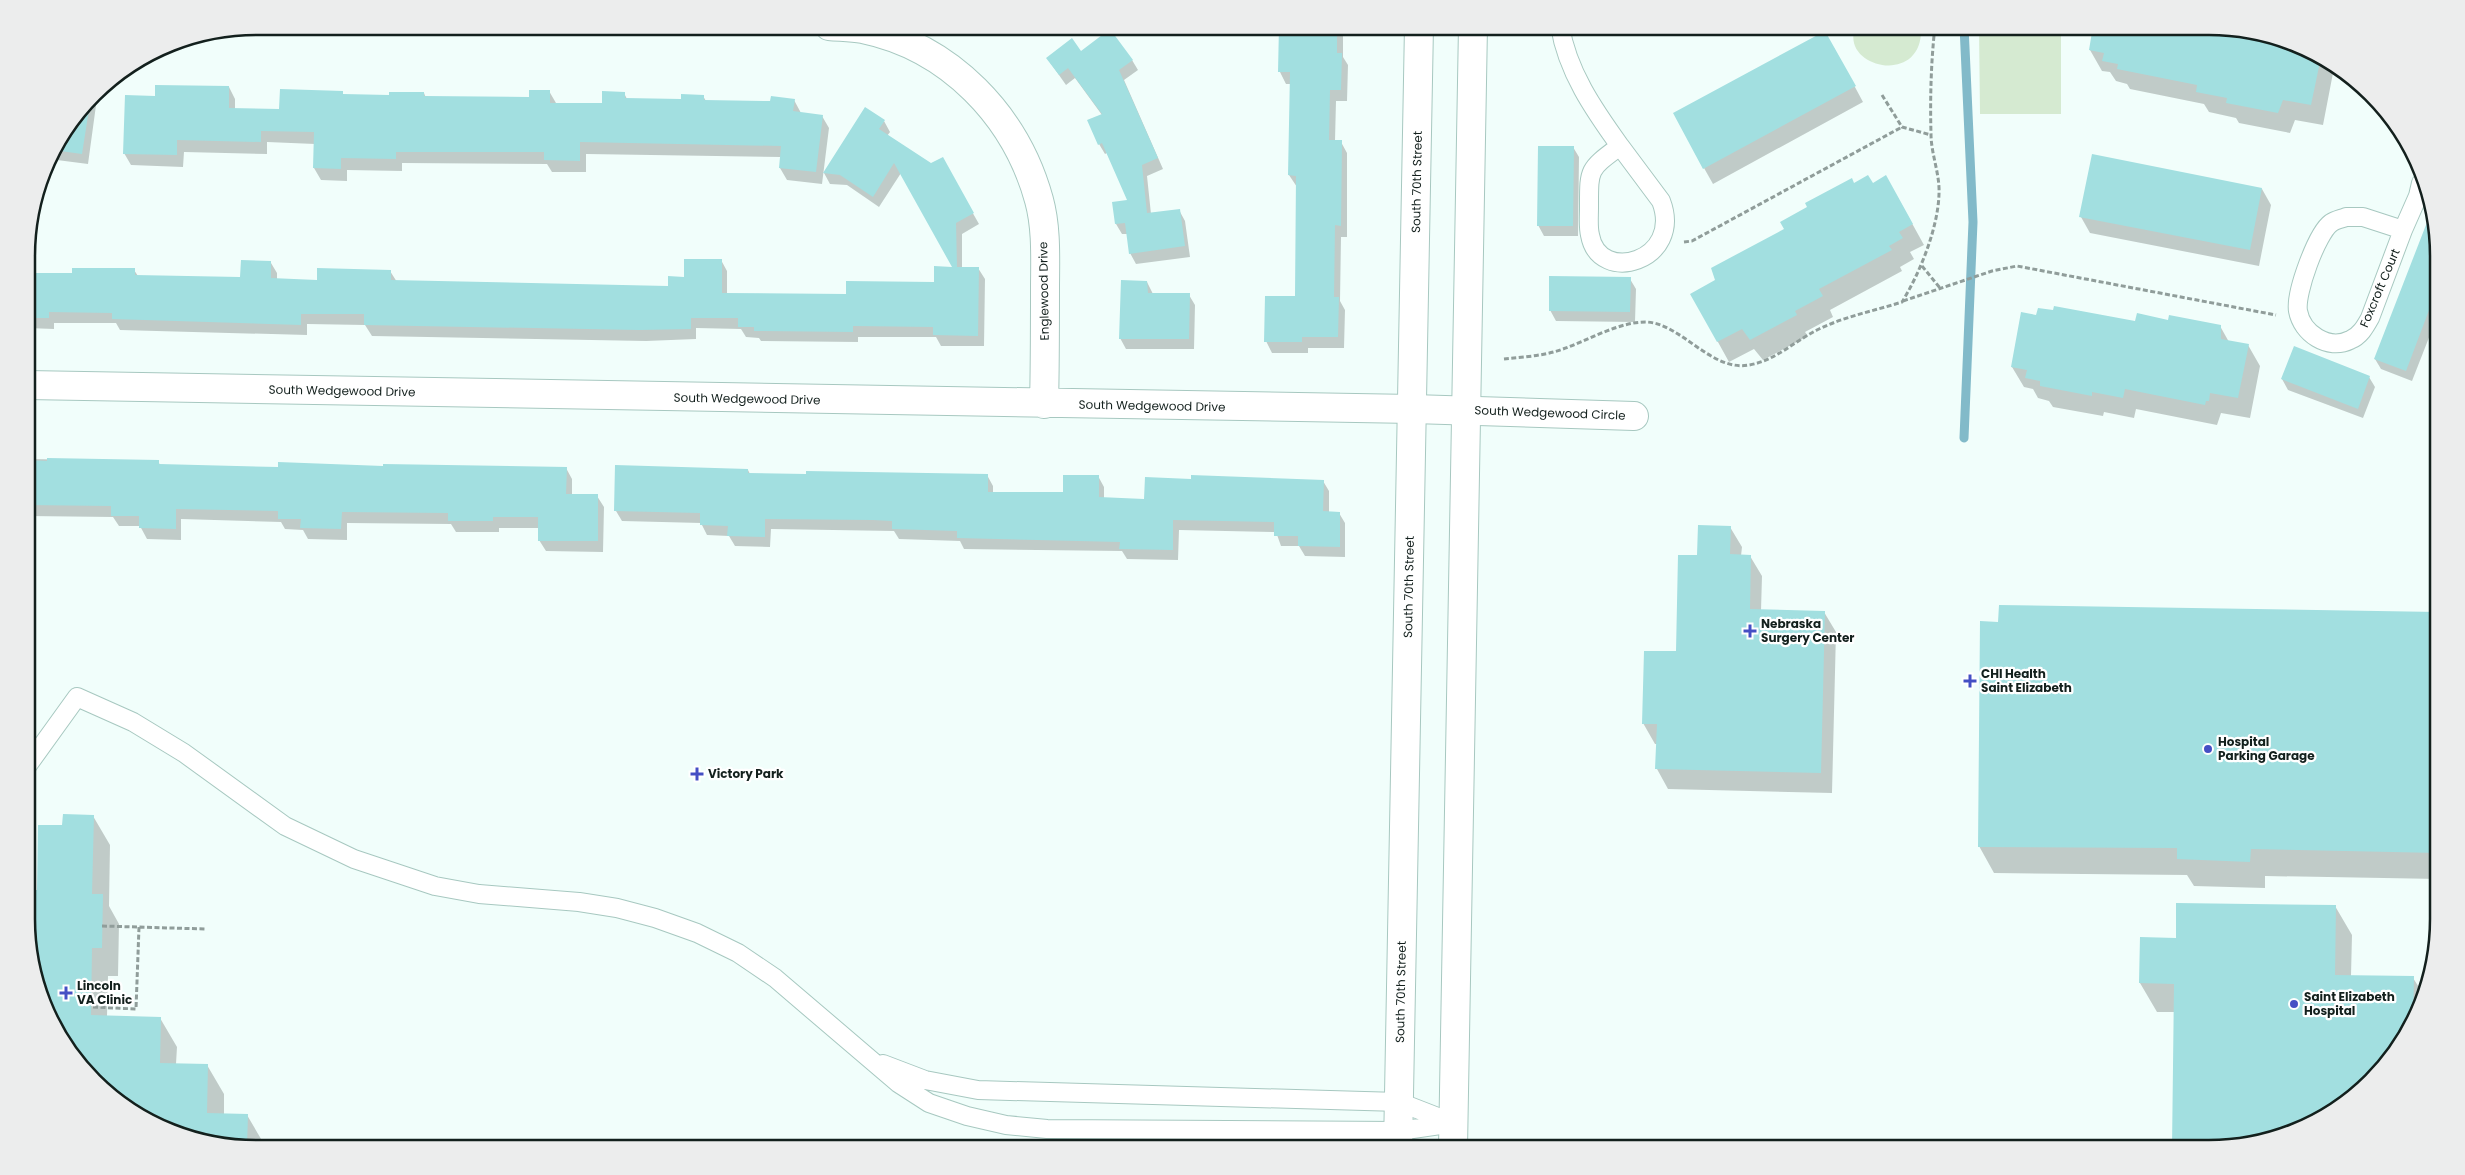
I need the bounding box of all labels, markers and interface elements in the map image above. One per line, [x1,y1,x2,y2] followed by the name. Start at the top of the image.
[1407,131,1426,233] street label: South 70th Street
[1034,241,1053,341] street label: Englewood Drive
[2355,246,2404,330] street label: Foxcroft Court
[268,381,416,400] street label: South Wedgewood Drive
[673,389,821,408] street label: South Wedgewood Drive
[1078,396,1226,415] street label: South Wedgewood Drive
[1474,401,1626,424] street label: South Wedgewood Circle
[1399,536,1418,638] street label: South 70th Street
[1761,615,1854,646] place label: Nebraska Surgery Center
[1743,624,1757,638] marker: Nebraska Surgery Center
[1981,665,2072,696] place label: CHI Health Saint Elizabeth
[1963,674,1977,688] marker: CHI Health Saint Elizabeth
[2218,733,2315,764] place label: Hospital Parking Garage
[2202,743,2214,755] marker: Hospital Parking Garage
[708,765,784,782] place label: Victory Park
[690,767,704,781] marker: Victory Park
[1391,941,1410,1043] street label: South 70th Street
[77,977,132,1008] place label: Lincoln VA Clinic
[59,986,73,1000] marker: Lincoln VA Clinic
[2304,988,2395,1019] place label: Saint Elizabeth Hospital
[2288,998,2300,1010] marker: Saint Elizabeth Hospital

